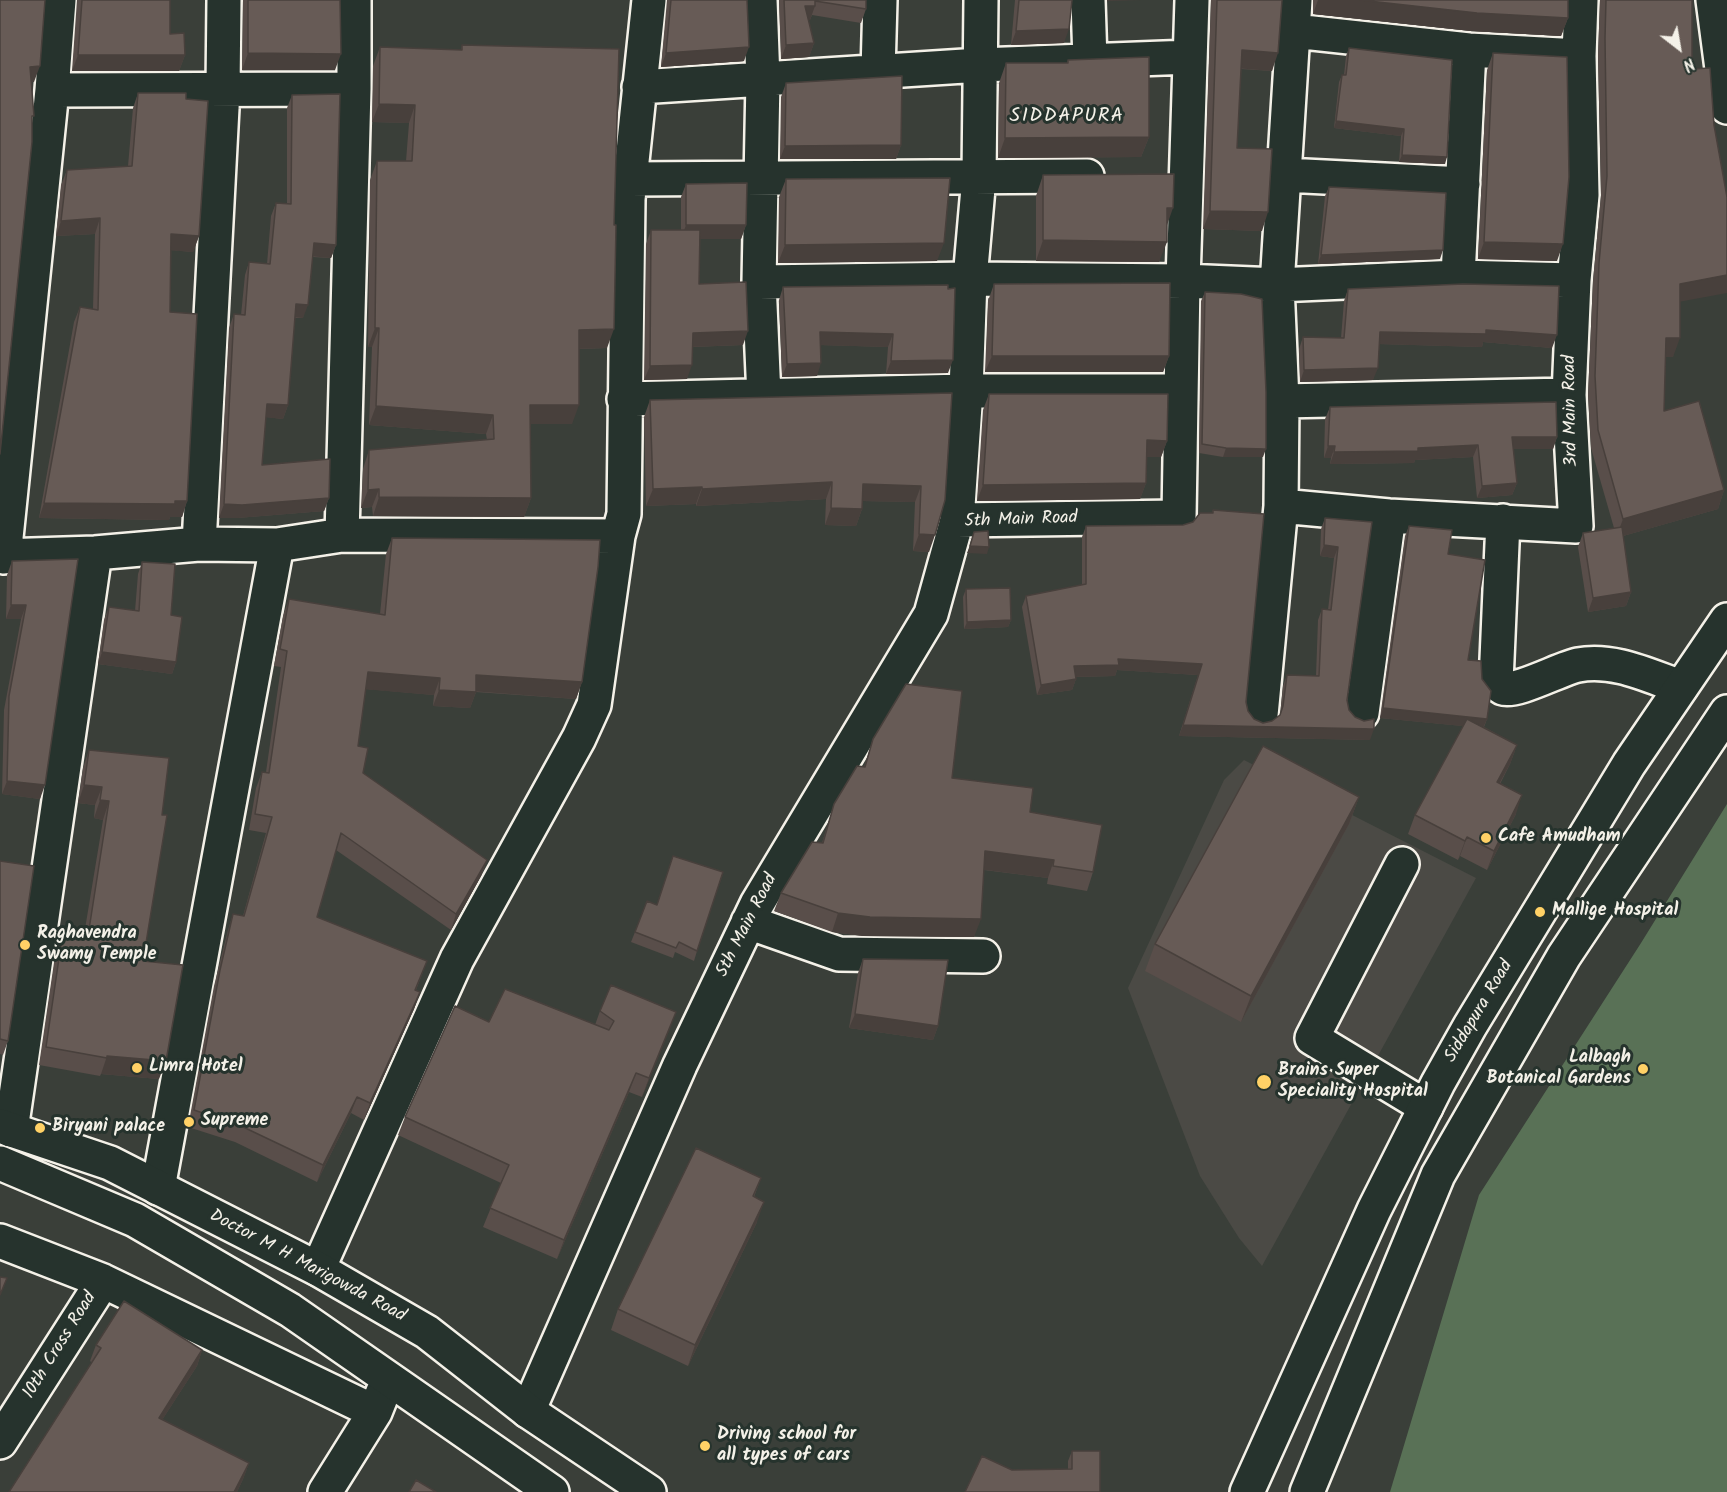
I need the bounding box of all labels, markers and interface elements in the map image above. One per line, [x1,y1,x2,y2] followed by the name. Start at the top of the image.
[1649,18,1709,78] north arrow
[1678,51,1699,77] text: N
[1010,106,1124,130] district label: SIDDAPURA
[1560,355,1584,467] street label: 3rd Main Road
[964,508,1078,534] street label: 5th Main Road
[1498,827,1620,849] place label: Cafe Amudham
[1479,831,1493,845] marker: Cafe Amudham
[713,871,783,981] street label: 5th Main Road
[1552,901,1678,923] place label: Mallige Hospital
[1533,905,1547,919] marker: Mallige Hospital
[37,924,157,966] place label: Raghavendra Swamy Temple
[18,938,32,952] marker: Raghavendra Swamy Temple
[1441,957,1519,1067] street label: Siddapura Road
[1487,1048,1631,1090] place label: Lalbagh Botanical Gardens
[149,1057,242,1079] place label: Limra Hotel
[130,1061,144,1075] marker: Limra Hotel
[1278,1061,1428,1104] place label: Brains Super Speciality Hospital
[1636,1062,1650,1076] marker: Lalbagh Botanical Gardens
[1255,1073,1273,1091] marker: Brains Super Speciality Hospital
[201,1111,268,1133] place label: Supreme
[182,1115,196,1129] marker: Supreme
[52,1117,165,1139] place label: Biryani palace
[33,1121,47,1135] marker: Biryani palace
[205,1206,409,1328] street label: Doctor M H Marigowda Road
[20,1289,102,1403] street label: 10th Cross Road
[717,1425,856,1468] place label: Driving school for all types of cars
[698,1439,712,1453] marker: Driving school for all types of cars

